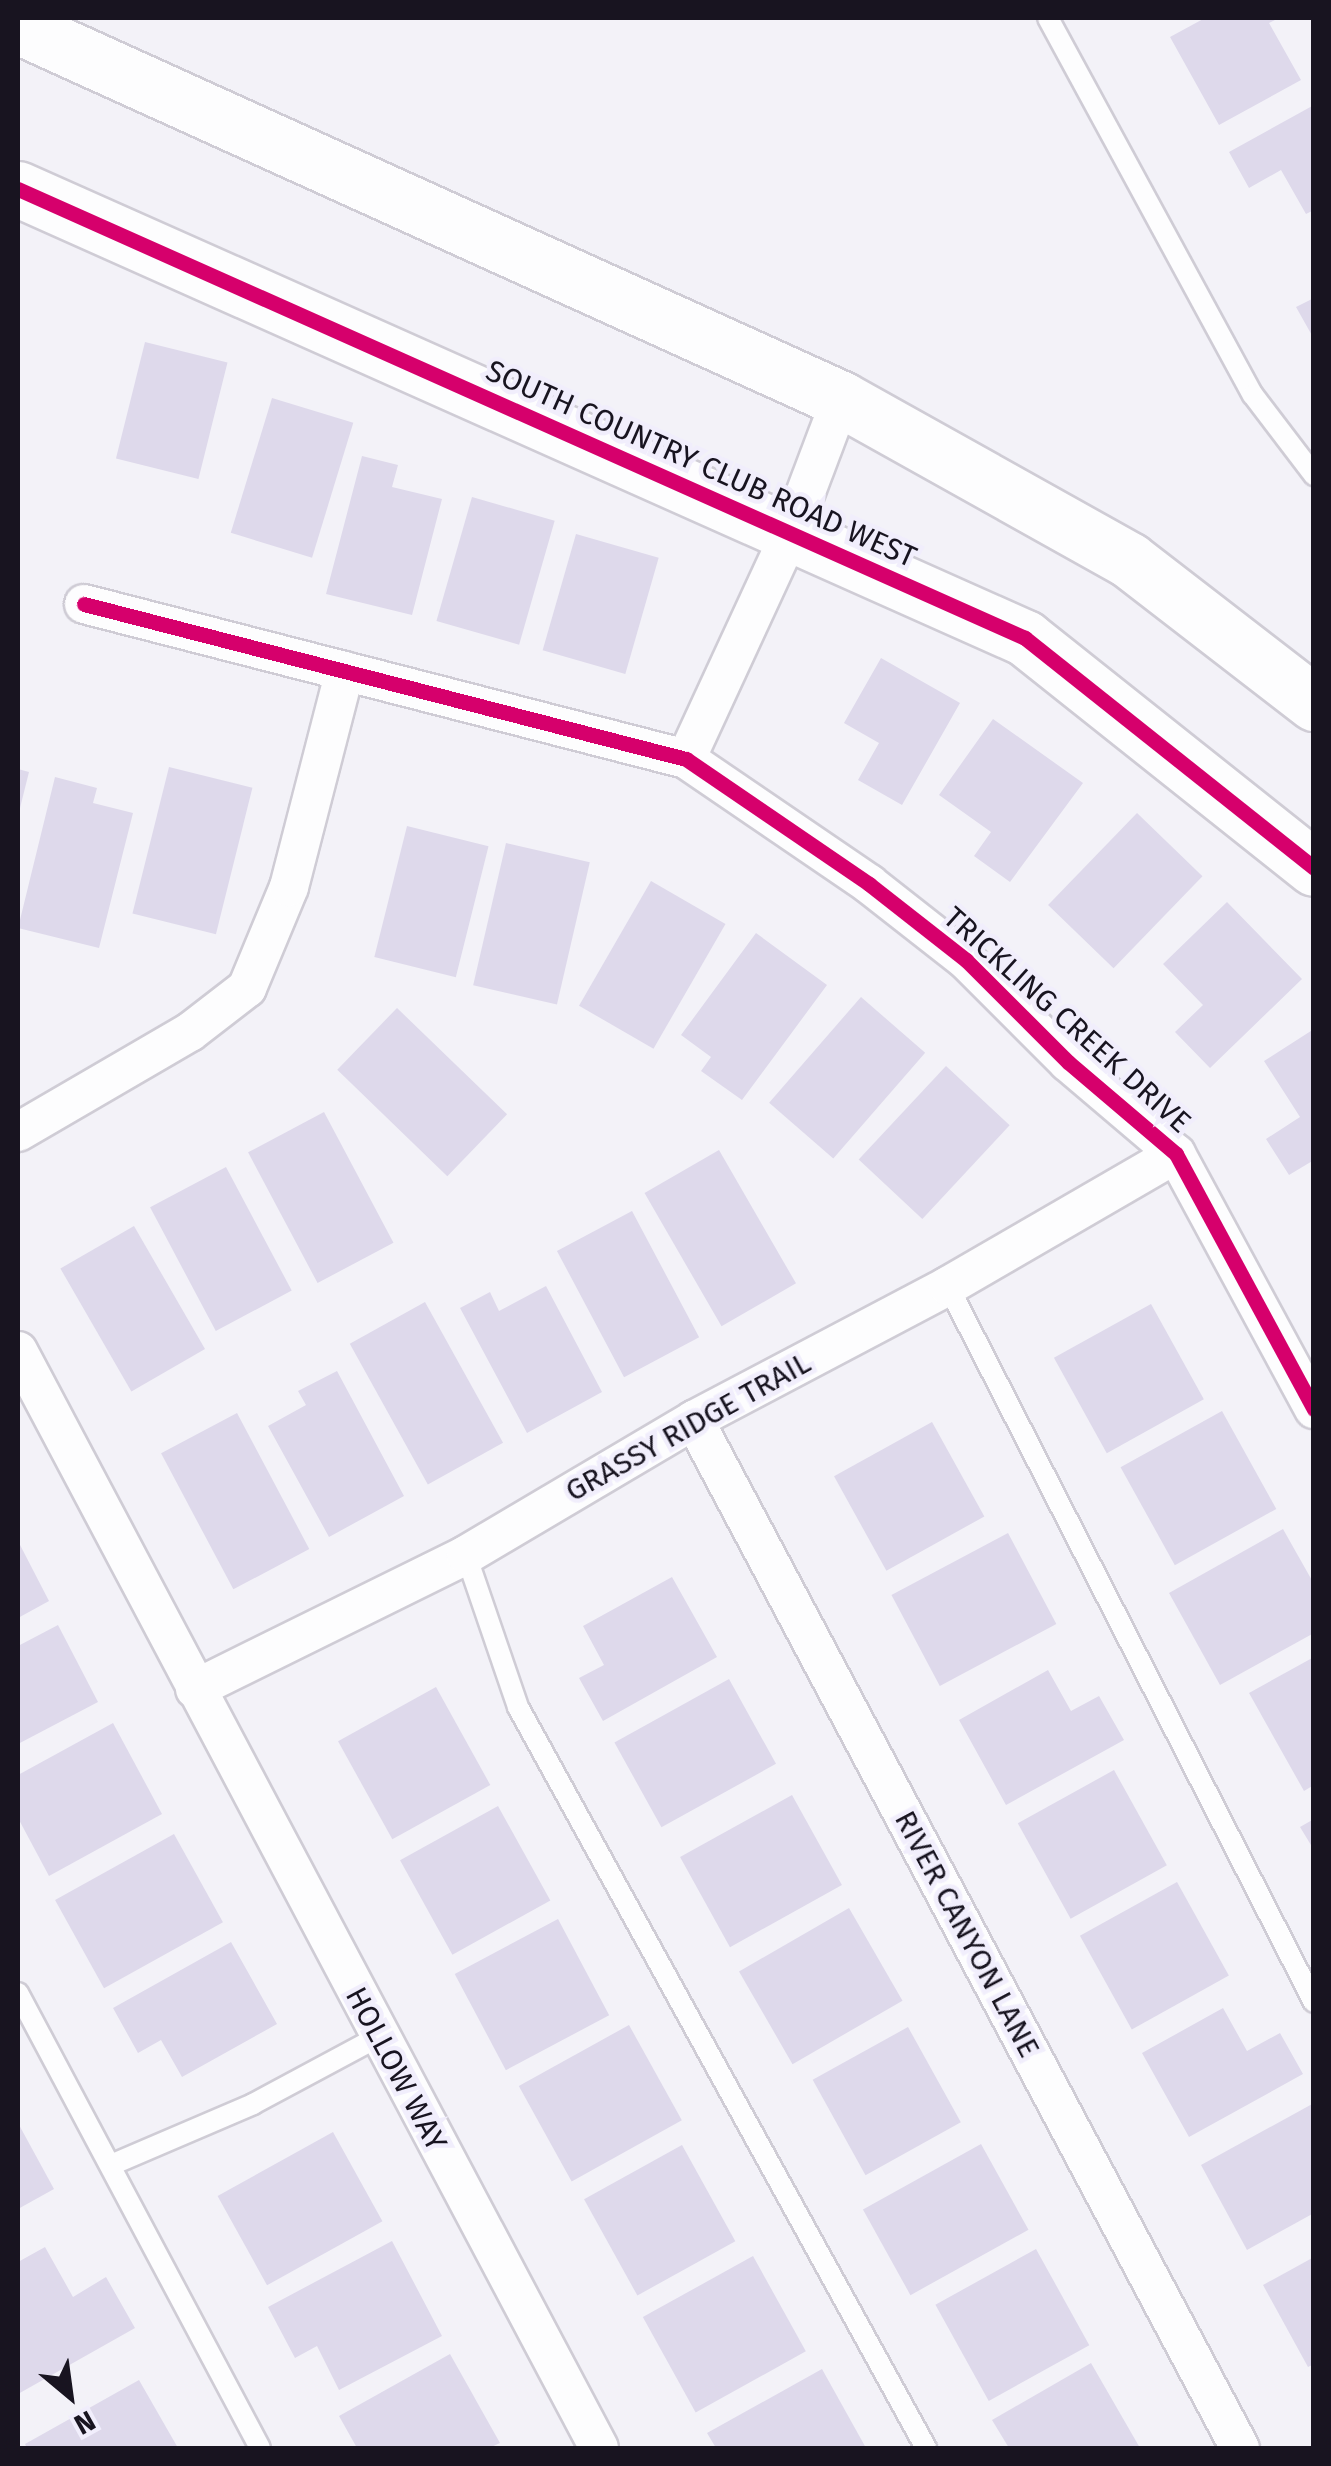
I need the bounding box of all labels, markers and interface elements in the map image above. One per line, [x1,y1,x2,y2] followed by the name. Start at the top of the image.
[480,353,922,575] street label: SOUTH COUNTRY CLUB ROAD WEST
[936,900,1198,1140] street label: TRICKLING CREEK DRIVE
[559,1345,817,1509] street label: GRASSY RIDGE TRAIL
[887,1805,1047,2063] street label: RIVER CANYON LANE
[338,1981,454,2157] street label: HOLLOW WAY
[20,2346,120,2446] north arrow
[69,2404,101,2442] text: N

